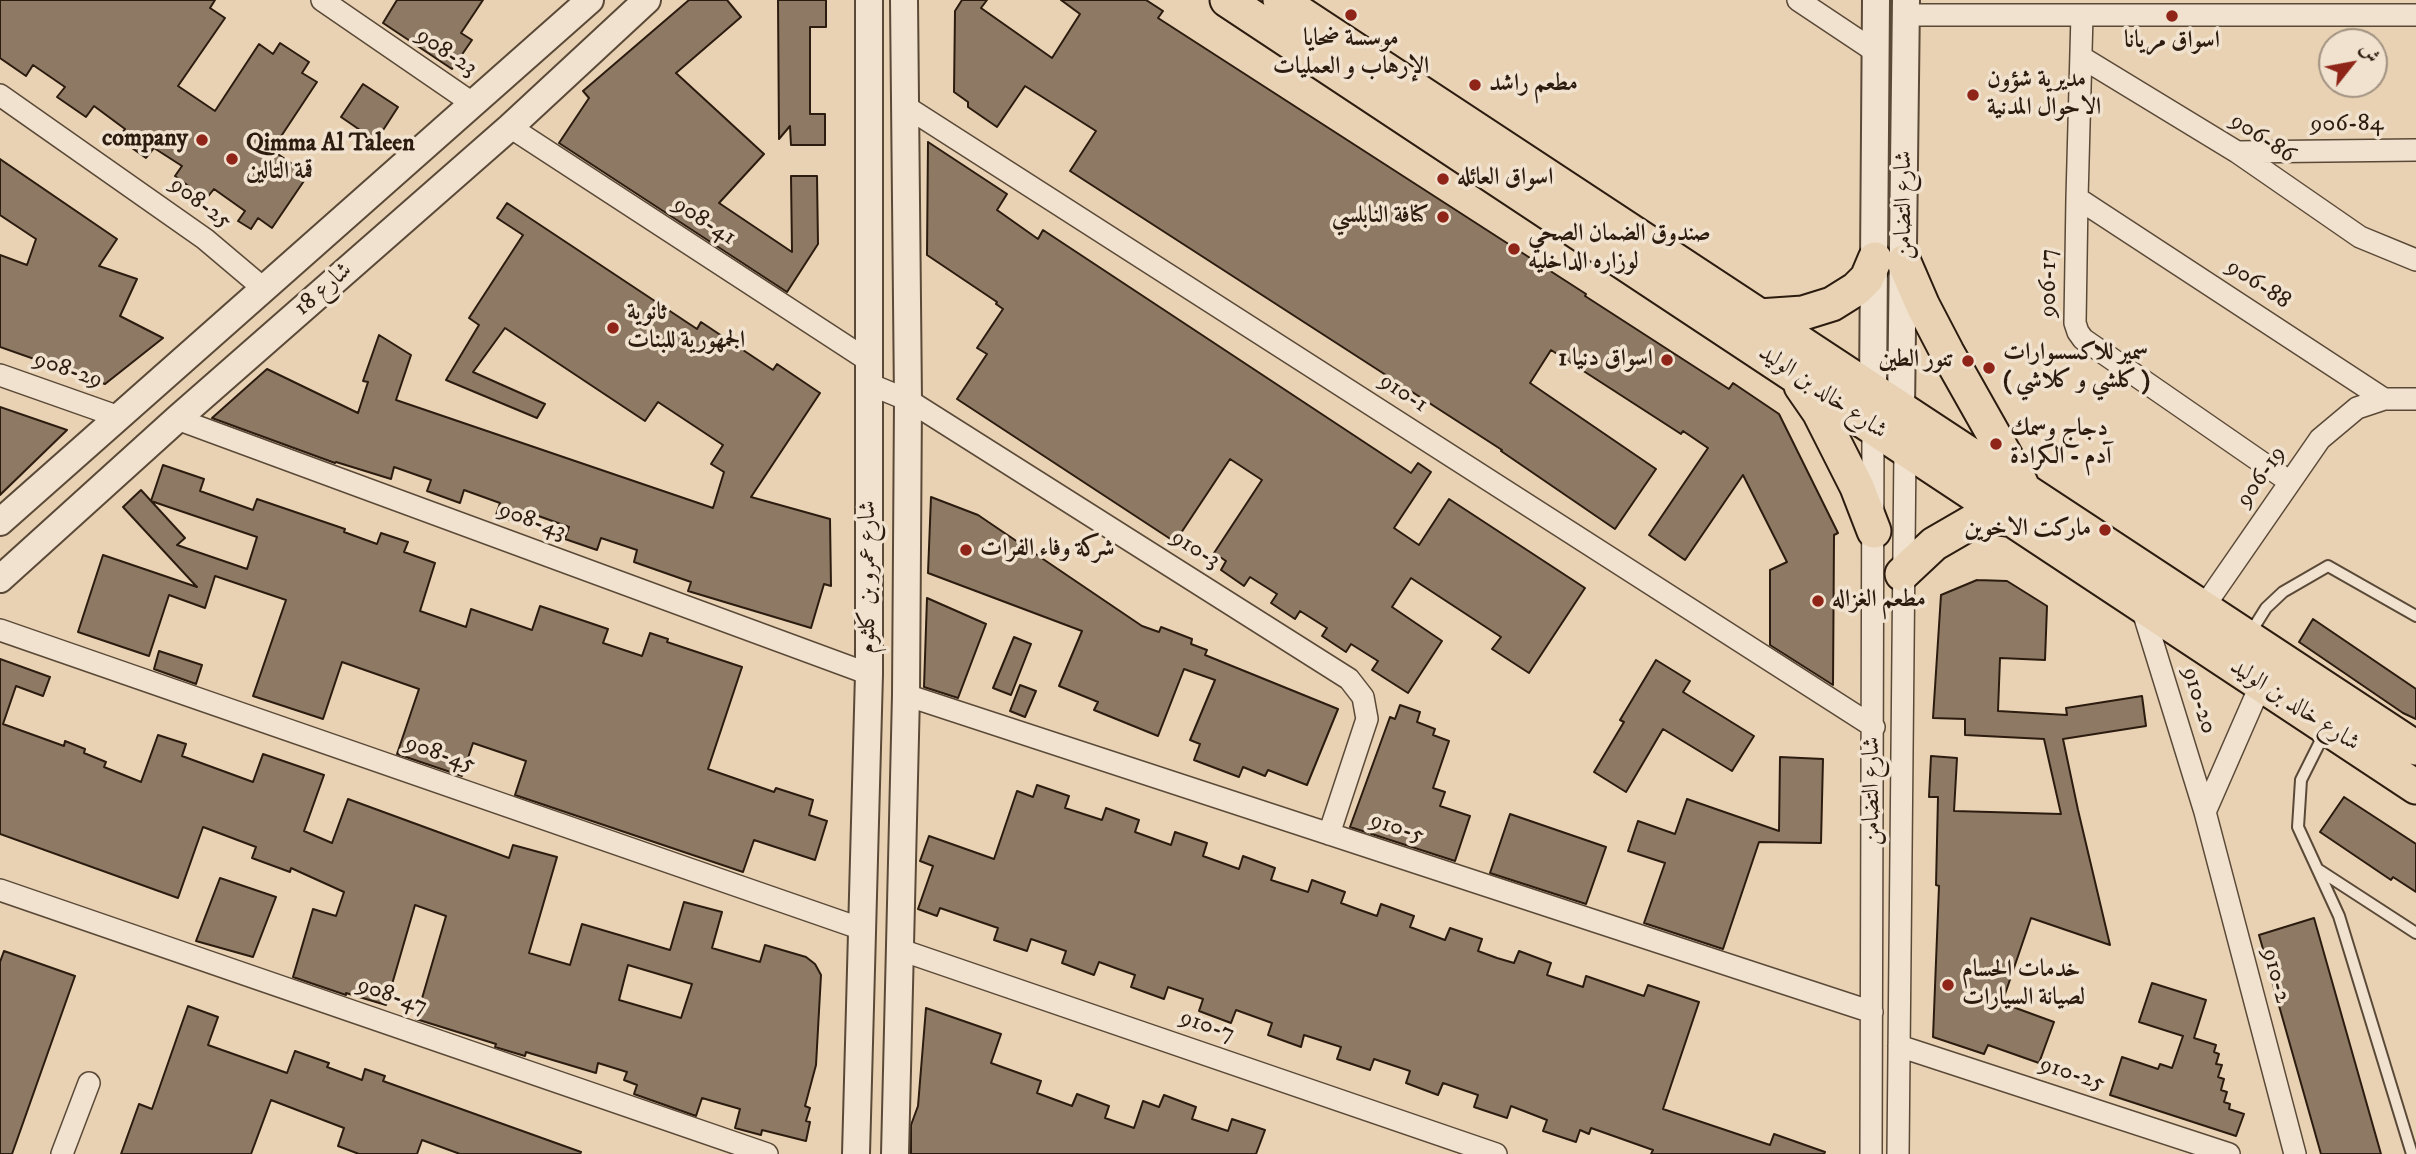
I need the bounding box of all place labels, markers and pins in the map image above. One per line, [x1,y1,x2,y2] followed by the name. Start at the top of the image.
[1343,7,1359,23] marker: موسسة ضحايا الإرهاب و العمليات
[2164,8,2180,24] marker: اسواق مريانا
[1273,26,1429,82] place label: موسسة ضحايا الإرهاب و العمليات
[2124,28,2220,56] place label: اسواق مريانا
[1987,67,2101,123] place label: مديرية شؤون الاحوال المدنية
[1489,71,1578,99] place label: مطعم راشد
[1467,77,1483,93] marker: مطعم راشد
[1965,87,1981,103] marker: مديرية شؤون الاحوال المدنية
[102,126,188,154] place label: company
[246,131,415,187] place label: Qimma Al Taleen قمة التالين
[194,132,210,148] marker: company
[224,151,240,167] marker: Qimma Al Taleen قمة التالين
[1457,165,1553,193] place label: اسواق العائله
[1435,171,1451,187] marker: اسواق العائله
[1332,203,1429,231] place label: كنافة النابلسي
[1435,209,1451,225] marker: كنافة النابلسي
[1528,221,1711,277] place label: صندوق الضمان الصحي لوزاره الداخليه
[1506,241,1522,257] marker: صندوق الضمان الصحي لوزاره الداخليه
[627,300,745,356] place label: ثانوية الجمهورية للبنات
[605,320,621,336] marker: ثانوية الجمهورية للبنات
[2003,340,2150,396] place label: سمير للاكسسوارات ( كلشي و كلاشي )
[1558,346,1653,374] place label: اسواق دنيا 1
[1878,347,1954,375] place label: تنور الطين
[1659,352,1675,368] marker: اسواق دنيا 1
[1960,353,1976,369] marker: تنور الطين
[1981,360,1997,376] marker: سمير للاكسسوارات ( كلشي و كلاشي )
[2010,416,2111,472] place label: دجاج وسمك آدم - الكرادة
[1988,436,2004,452] marker: دجاج وسمك آدم - الكرادة
[1964,516,2091,544] place label: ماركت الاخوين
[2097,522,2113,538] marker: ماركت الاخوين
[980,536,1114,564] place label: شركة وفاء الفرات
[958,542,974,558] marker: شركة وفاء الفرات
[1832,587,1926,615] place label: مطعم الغزاله
[1810,593,1826,609] marker: مطعم الغزاله
[1962,957,2085,1013] place label: خدمات الحسام لصيانة السيارات
[1940,977,1956,993] marker: خدمات الحسام لصيانة السيارات

